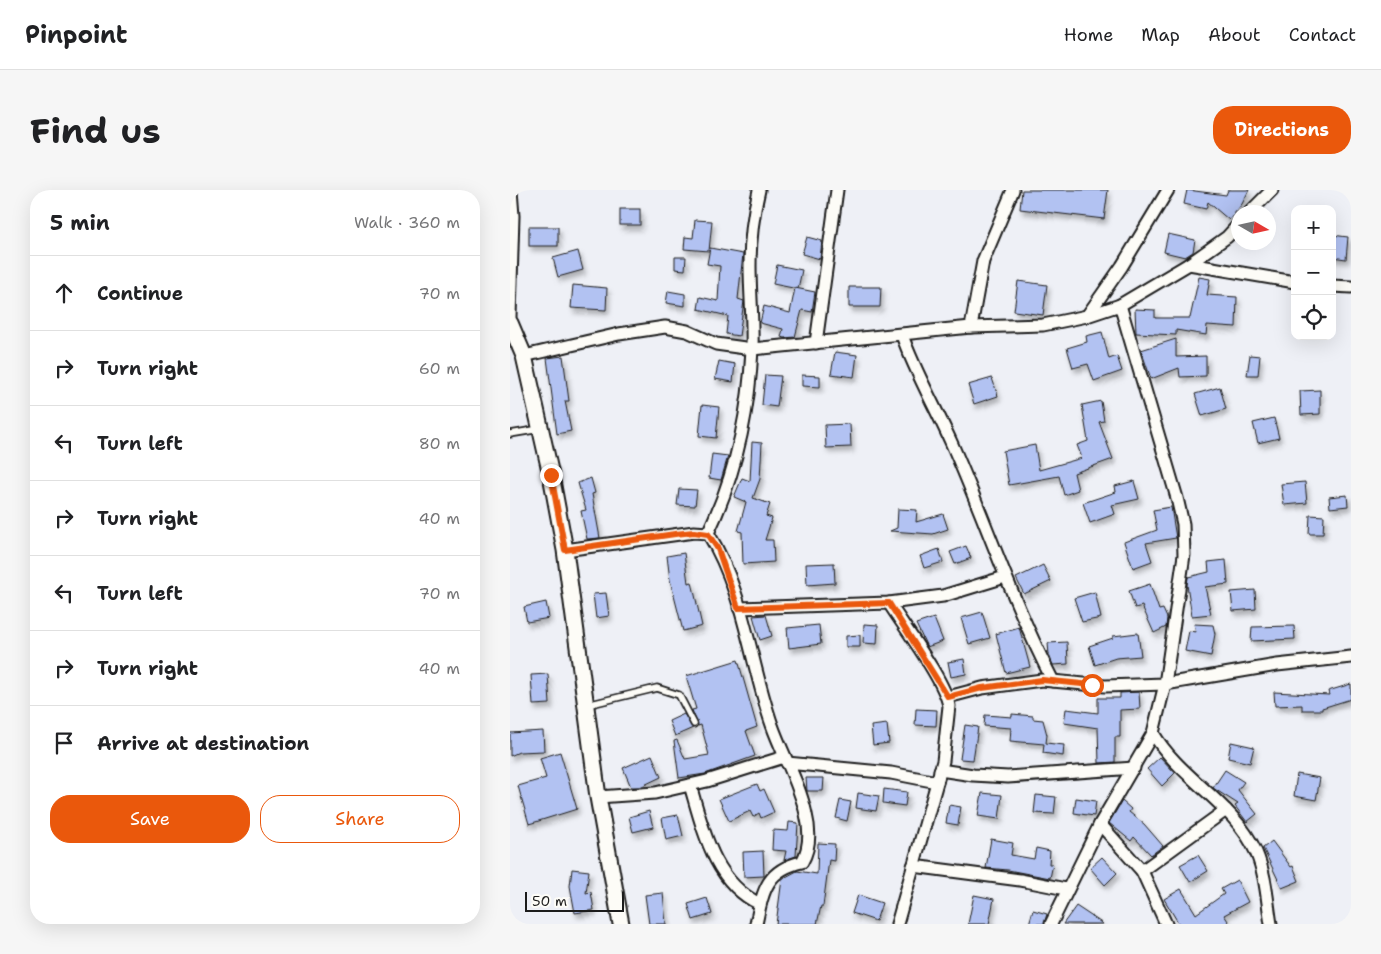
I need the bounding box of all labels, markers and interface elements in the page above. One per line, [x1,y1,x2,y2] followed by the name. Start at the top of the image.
[25,19,127,51] text: Pinpoint
[1064,23,1113,47] text: Home
[1141,23,1180,47] text: Map
[1208,23,1261,47] text: About
[1289,23,1356,47] text: Contact
[1213,106,1351,154] button: Directions
[30,107,161,154] text: Find us
[1231,205,1276,250] north arrow
[1291,205,1336,340] map controls
[1291,205,1336,250] button: +
[50,209,110,237] text: 5 min
[354,212,460,233] text: Walk · 360 m
[1291,250,1336,295] button: −
[50,279,78,307] icon: ahead
[97,281,183,306] text: Continue
[419,283,460,304] text: 70 m
[1291,295,1336,340] button: locate
[50,354,78,382] icon: right
[97,356,198,381] text: Turn right
[419,358,460,379] text: 60 m
[50,429,78,457] icon: left
[97,431,183,456] text: Turn left
[419,433,460,454] text: 80 m
[540,464,563,487] route end
[50,504,78,532] icon: right
[97,506,198,531] text: Turn right
[418,508,460,529] text: 40 m
[50,579,78,607] icon: left
[97,581,183,606] text: Turn left
[419,583,460,604] text: 70 m
[50,654,78,682] icon: right
[97,656,198,681] text: Turn right
[418,658,460,679] text: 40 m
[1081,674,1104,697] route start
[50,729,78,757] icon: arrive
[97,731,309,756] text: Arrive at destination
[50,795,250,843] button: Save
[260,795,460,843] button: Share
[525,889,624,912] scale bar
[532,892,567,910] text: 50 m

